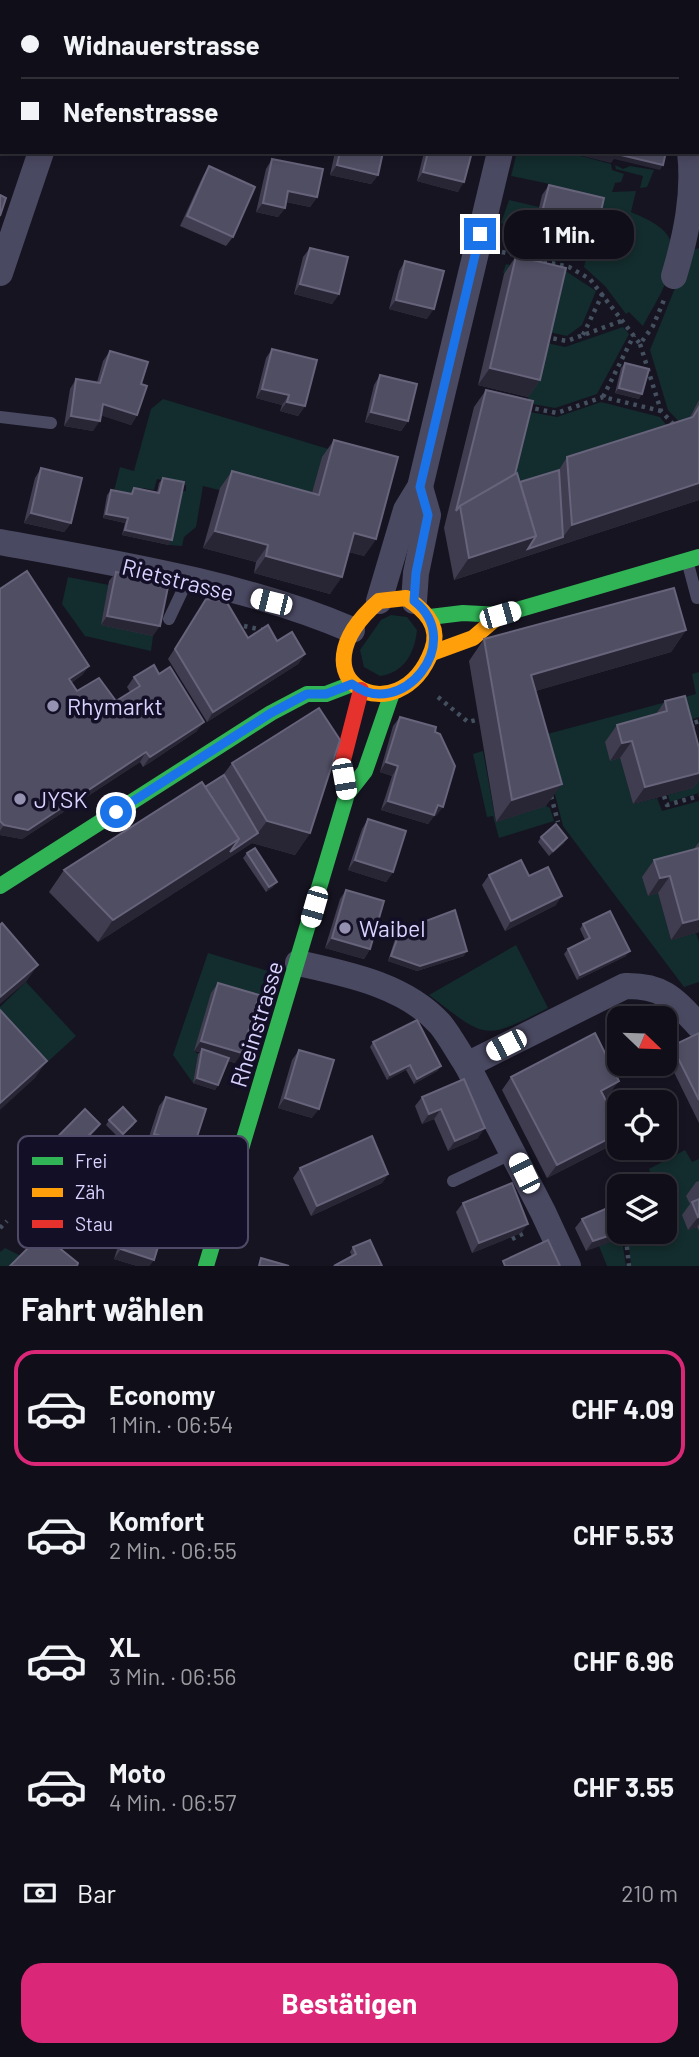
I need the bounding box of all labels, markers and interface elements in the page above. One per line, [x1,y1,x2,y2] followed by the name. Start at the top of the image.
[63,29,260,60] text: Widnauerstrasse
[63,96,218,127] text: Nefenstrasse
[504,210,634,258] callout: 1 Min.
[464,218,496,250] route end
[542,220,596,248] text: 1 Min.
[119,552,237,606] street label: Rietstrasse
[249,587,294,617] car
[477,599,524,631] car
[67,692,163,720] place label: Rhymarkt
[45,698,61,714] marker: Rhymarkt
[331,756,358,802] car
[34,785,88,813] place label: JYSK
[12,791,28,807] marker: JYSK
[100,796,132,828] route start
[299,884,330,930] car
[359,914,426,942] place label: Waibel
[337,920,353,936] marker: Waibel
[224,958,288,1090] street label: Rheinstrasse
[607,1006,677,1076] north arrow
[607,1006,677,1244] map controls
[483,1026,530,1064] car
[607,1090,677,1160] button: locate
[18,1136,248,1248] legend
[75,1149,107,1172] text: Frei
[506,1150,543,1196] car
[607,1174,677,1244] button: layers
[75,1180,105,1203] text: Zäh
[75,1212,113,1235] text: Stau
[21,1289,204,1327] text: Fahrt wählen
[25,1377,88,1440] icon: car
[109,1379,215,1410] text: Economy
[571,1393,674,1424] text: CHF 4.09
[109,1410,233,1438] text: 1 Min. · 06:54
[25,1503,88,1566] icon: car
[109,1505,204,1536] text: Komfort
[573,1519,674,1550] text: CHF 5.53
[109,1536,237,1564] text: 2 Min. · 06:55
[25,1629,88,1692] icon: car
[109,1631,140,1662] text: XL
[573,1645,674,1676] text: CHF 6.96
[109,1662,236,1690] text: 3 Min. · 06:56
[25,1755,88,1818] icon: car
[109,1757,166,1788] text: Moto
[573,1771,674,1802] text: CHF 3.55
[109,1788,236,1816] text: 4 Min. · 06:57
[21,1874,59,1912] icon: cash
[77,1877,116,1908] text: Bar
[621,1879,678,1907] text: 210 m
[21,1963,678,2043] button: Bestätigen

